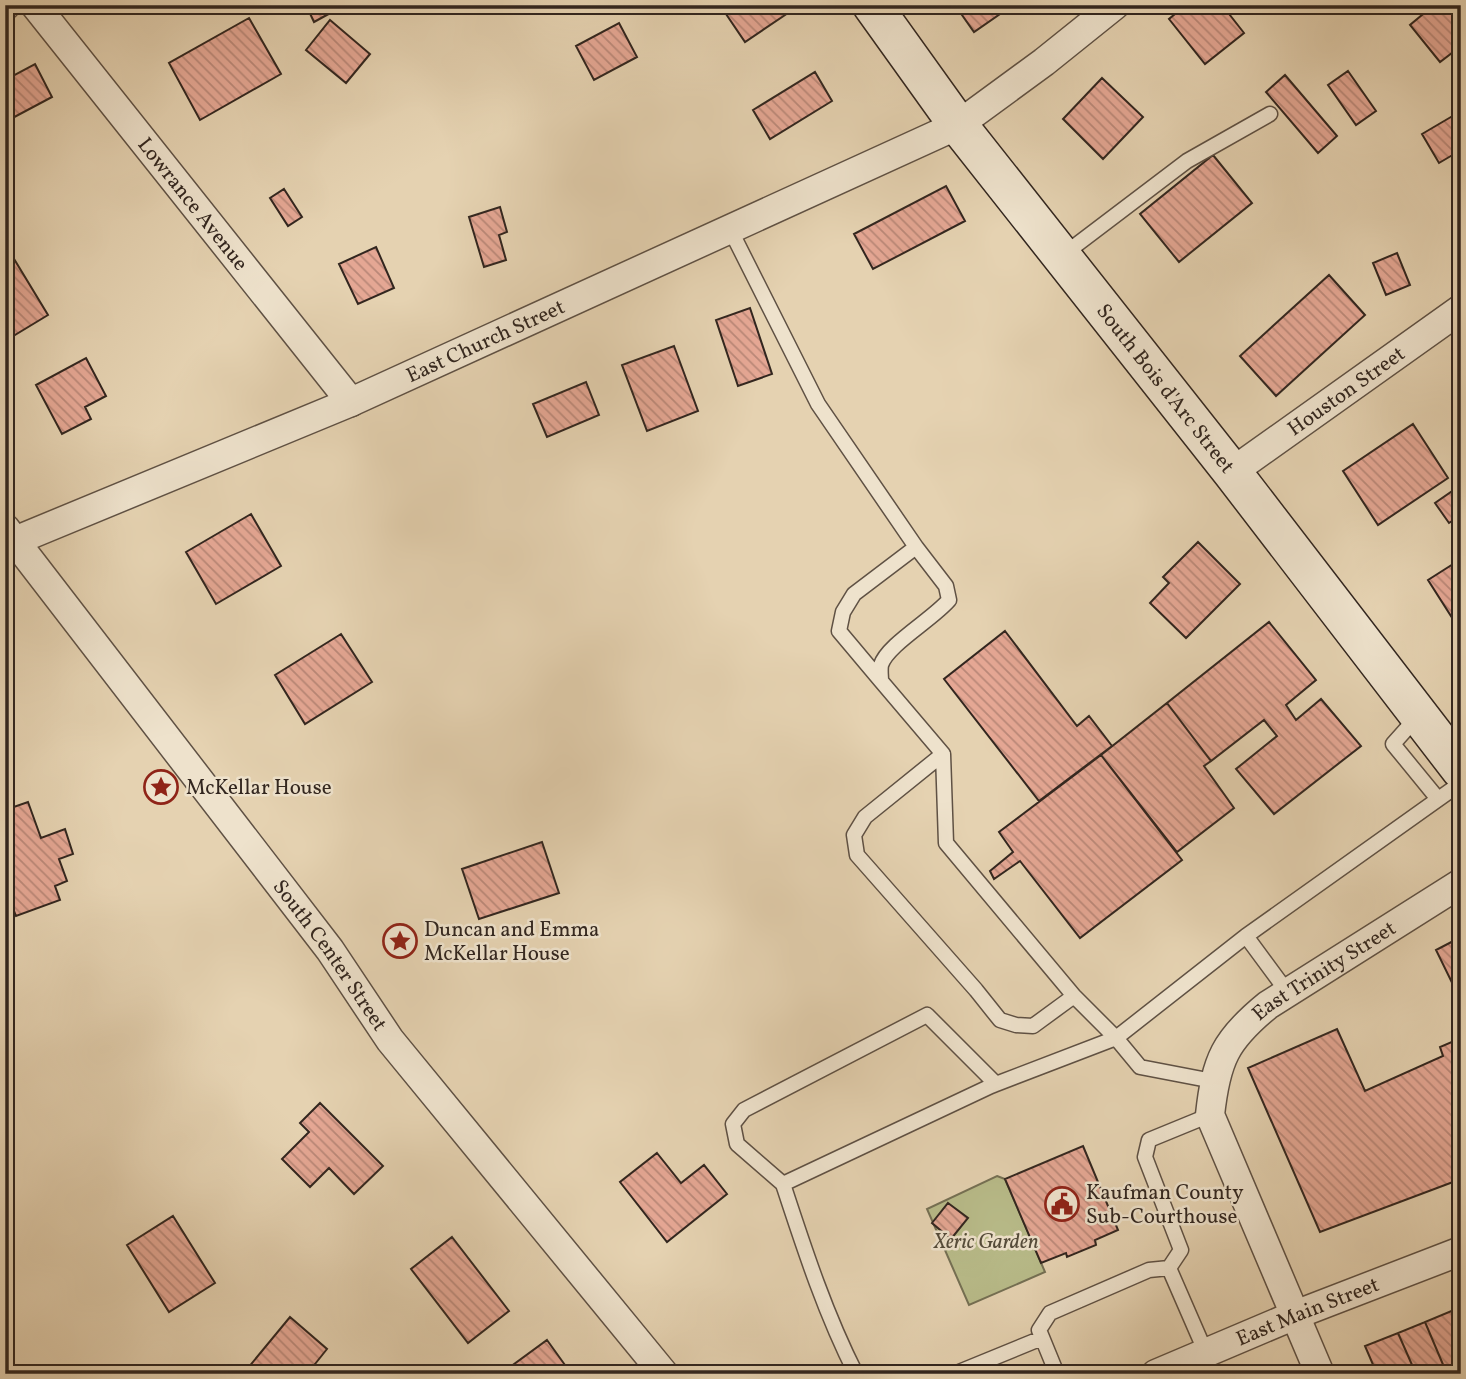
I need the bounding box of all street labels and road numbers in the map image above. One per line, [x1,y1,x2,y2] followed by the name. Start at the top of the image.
[130,132,254,278] street label: Lowrance Avenue
[402,293,570,391] street label: East Church Street
[1089,298,1241,480] street label: South Bois d'Arc Street
[1282,340,1412,444] street label: Houston Street
[265,874,393,1037] street label: South Center Street
[1246,915,1402,1028] street label: East Trinity Street
[1232,1271,1384,1354] street label: East Main Street

